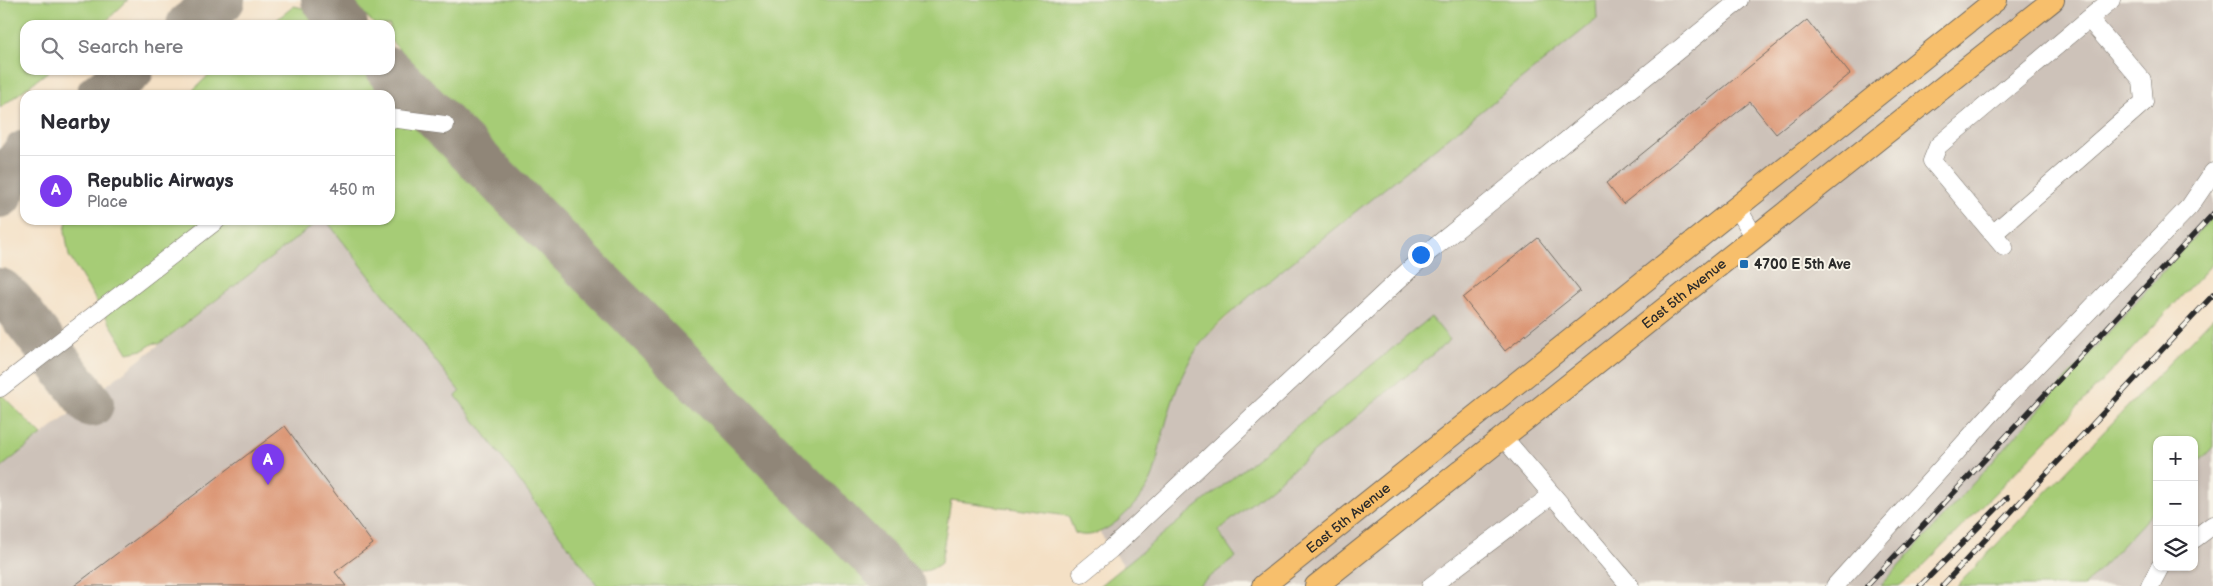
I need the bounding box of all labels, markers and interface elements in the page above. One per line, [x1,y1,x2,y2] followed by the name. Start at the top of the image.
[20,20,395,75] search box
[38,34,66,62] icon: search
[78,36,183,59] text: Search here
[40,110,110,135] text: Nearby
[87,170,234,193] text: Republic Airways
[51,181,61,200] text: A
[329,181,375,200] text: 450 m
[87,193,128,212] text: Place
[1408,242,1434,268] your location
[1638,255,1730,332] street label: East 5th Avenue
[1754,256,1851,273] place label: 4700 E 5th Ave
[1738,258,1750,270] marker: 4700 E 5th Ave
[2153,436,2198,571] map controls
[2153,436,2198,481] button: +
[252,444,284,485] pin: A
[1303,479,1394,557] street label: East 5th Avenue
[2153,481,2198,526] button: −
[2153,526,2198,571] button: layers

